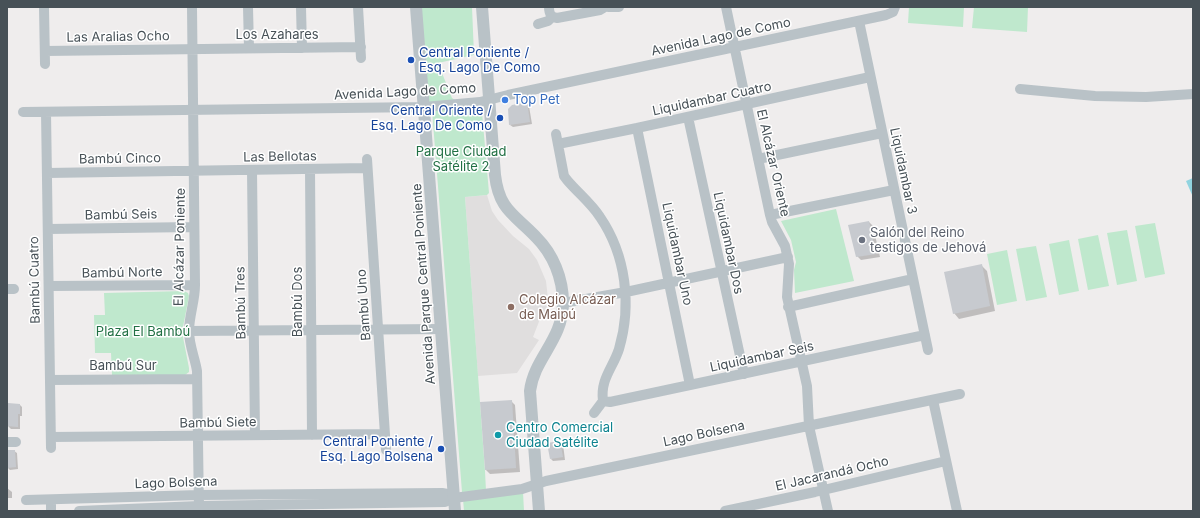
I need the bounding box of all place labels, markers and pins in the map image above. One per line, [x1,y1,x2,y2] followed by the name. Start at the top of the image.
[419,45,540,76] place label: Central Poniente / Esq. Lago De Como
[406,55,416,65] marker: Central Poniente / Esq. Lago De Como
[513,92,560,108] place label: Top Pet
[500,95,510,105] marker: Top Pet
[371,103,492,134] place label: Central Oriente / Esq. Lago De Como
[495,113,505,123] marker: Central Oriente / Esq. Lago De Como
[870,225,986,256] place label: Salón del Reino testigos de Jehová
[857,235,867,245] marker: Salón del Reino testigos de Jehová
[519,292,616,323] place label: Colegio Alcázar de Maipú
[506,302,516,312] marker: Colegio Alcázar de Maipú
[506,420,613,451] place label: Centro Comercial Ciudad Satélite
[493,430,503,440] marker: Centro Comercial Ciudad Satélite
[320,434,433,465] place label: Central Poniente / Esq. Lago Bolsena
[436,444,446,454] marker: Central Poniente / Esq. Lago Bolsena

